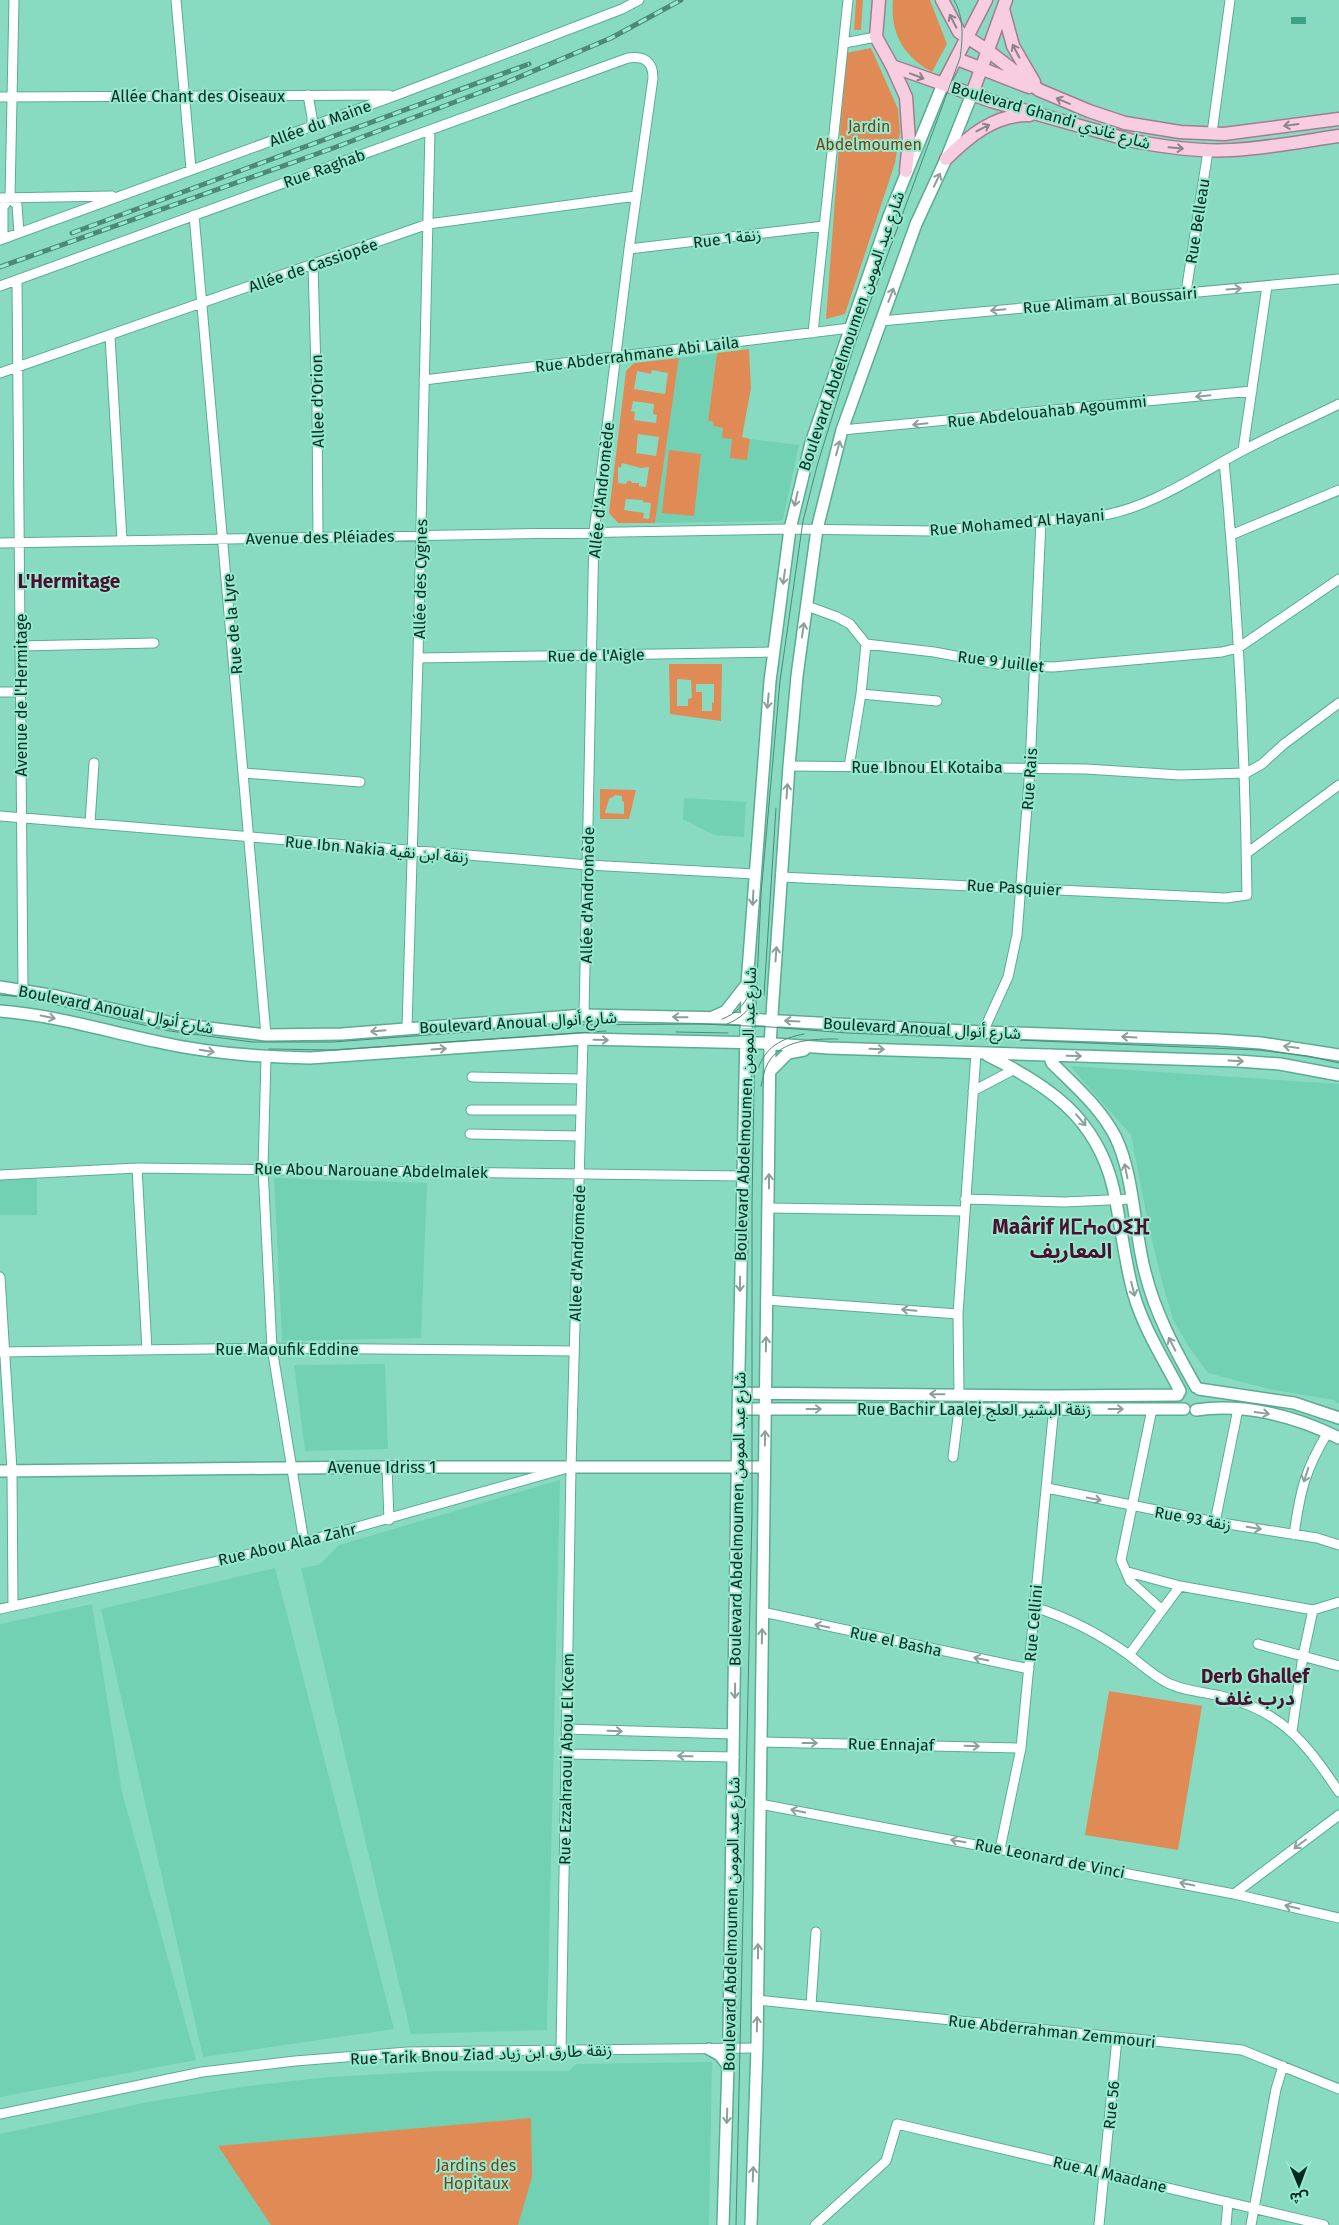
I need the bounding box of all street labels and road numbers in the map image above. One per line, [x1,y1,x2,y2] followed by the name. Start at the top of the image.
[948,78,1153,156] street label: Boulevard Ghandi شارع غاندي
[111,87,285,106] street label: Allée Chant des Oiseaux
[267,96,374,151] street label: Allée du Maine
[281,145,368,192] street label: Rue Raghab
[1181,177,1214,265] street label: Rue Belleau
[795,189,911,474] street label: Boulevard Abdelmoumen شارع عبد المومن
[692,225,762,252] street label: Rue 1 زنقة
[246,234,380,297] street label: Allée de Cassiopée
[1022,283,1198,318] street label: Rue Alimam al Boussairi
[534,333,740,376] street label: Rue Abderrahmane Abi Laila
[307,354,328,448] street label: Allee d'Orion
[946,392,1148,431] street label: Rue Abdelouahab Agoummi
[585,421,618,559] street label: Allée d'Andromède
[929,505,1105,540] street label: Rue Mohamed Al Hayani
[410,519,431,639] street label: Allée des Cygnes
[245,527,395,548] street label: Avenue des Pléiades
[219,573,246,675] street label: Rue de la Lyre
[12,614,31,776] street label: Avenue de l'Hermitage
[547,645,645,666] street label: Rue de l'Aigle
[957,647,1046,676] street label: Rue 9 Juillet
[1018,747,1041,811] street label: Rue Rais
[851,758,1003,777] street label: Rue Ibnou El Kotaiba
[577,827,598,963] street label: Allée d'Andromède
[284,832,470,867] street label: Rue Ibn Nakia زنقة ابن نقية
[966,876,1063,900] street label: Rue Pasquier
[731,967,763,1261] street label: Boulevard Abdelmoumen شارع عبد المومن
[16,981,215,1041] street label: Boulevard Anoual شارع أنوال
[419,1008,618,1040] street label: Boulevard Anoual شارع أنوال
[822,1014,1021,1046] street label: Boulevard Anoual شارع أنوال
[254,1159,489,1182] street label: Rue Abou Narouane Abdelmalek
[566,1184,589,1322] street label: Allee d'Andromede
[215,1340,359,1359] street label: Rue Maoufik Eddine
[725,1372,753,1666] street label: Boulevard Abdelmoumen شارع عبد المومن
[857,1400,1091,1422] street label: Rue Bachir Laalej زنقة البشير العلج
[328,1458,436,1477] street label: Avenue Idriss 1
[1153,1502,1233,1535] street label: Rue 93 زنقة
[216,1519,359,1570] street label: Rue Abou Alaa Zahr
[1021,1584,1046,1662] street label: Rue Cellini
[848,1622,944,1660] street label: Rue el Basha
[555,1653,578,1865] street label: Rue Ezzahraoui Abou El Kcem
[848,1734,936,1755] street label: Rue Ennajaf
[719,1777,747,2071] street label: Boulevard Abdelmoumen شارع عبد المومن
[973,1835,1127,1882] street label: Rue Leonard de Vinci
[947,2011,1157,2052] street label: Rue Abderrahman Zemmouri
[350,2040,612,2069] street label: Rue Tarik Bnou Ziad زنقة طارق ابن زياد
[1100,2080,1123,2130] street label: Rue 56
[1051,2152,1169,2197] street label: Rue Al Maadane

